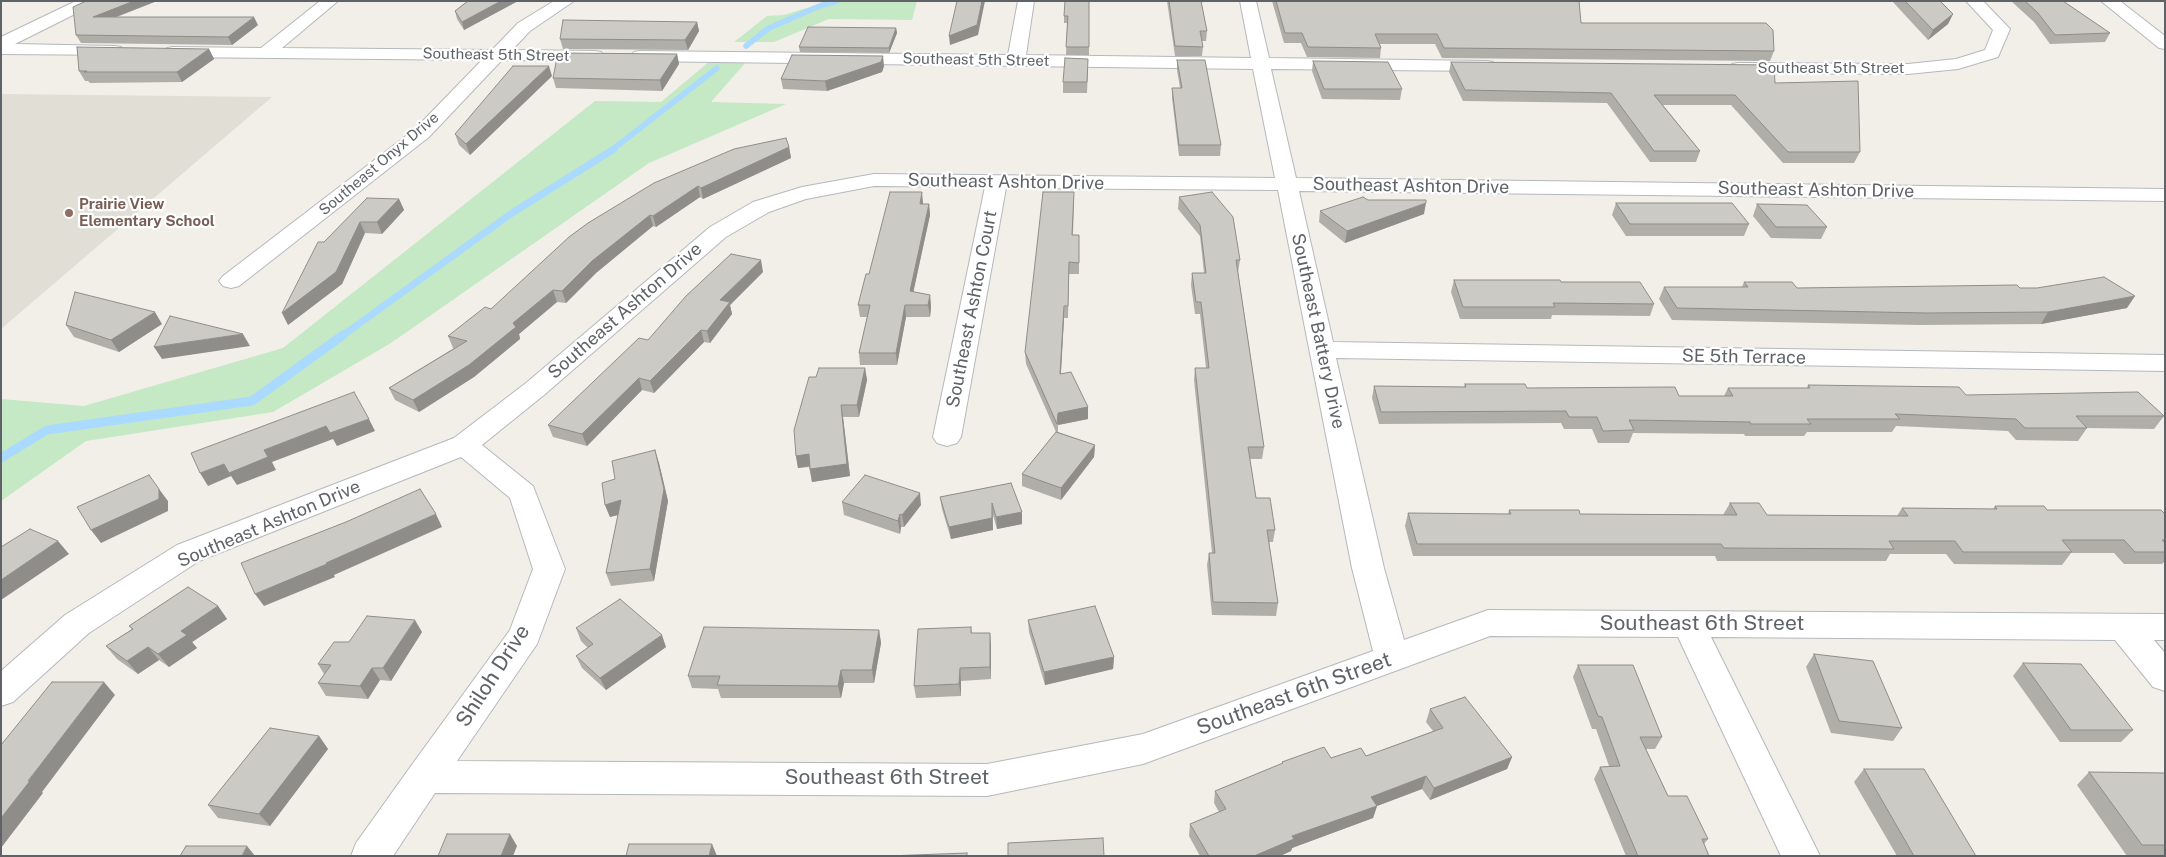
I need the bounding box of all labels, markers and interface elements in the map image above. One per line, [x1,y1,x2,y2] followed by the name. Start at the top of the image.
[422,45,570,65] street label: Southeast 5th Street
[902,50,1050,70] street label: Southeast 5th Street
[1758,59,1904,77] street label: Southeast 5th Street
[316,109,442,219] street label: Southeast Onyx Drive
[908,169,1104,195] street label: Southeast Ashton Drive
[1313,173,1509,199] street label: Southeast Ashton Drive
[1718,177,1914,203] street label: Southeast Ashton Drive
[79,195,215,230] place label: Prairie View Elementary School
[63,207,75,219] marker: Prairie View Elementary School
[942,209,1002,409] street label: Southeast Ashton Court
[1287,231,1349,431] street label: Southeast Battery Drive
[544,238,706,384] street label: Southeast Ashton Drive
[1682,345,1806,369] street label: SE 5th Terrace
[174,476,364,572] street label: Southeast Ashton Drive
[1599,611,1805,637] street label: Southeast 6th Street
[451,620,535,732] street label: Shiloh Drive
[1193,647,1395,741] street label: Southeast 6th Street
[784,765,990,791] street label: Southeast 6th Street

